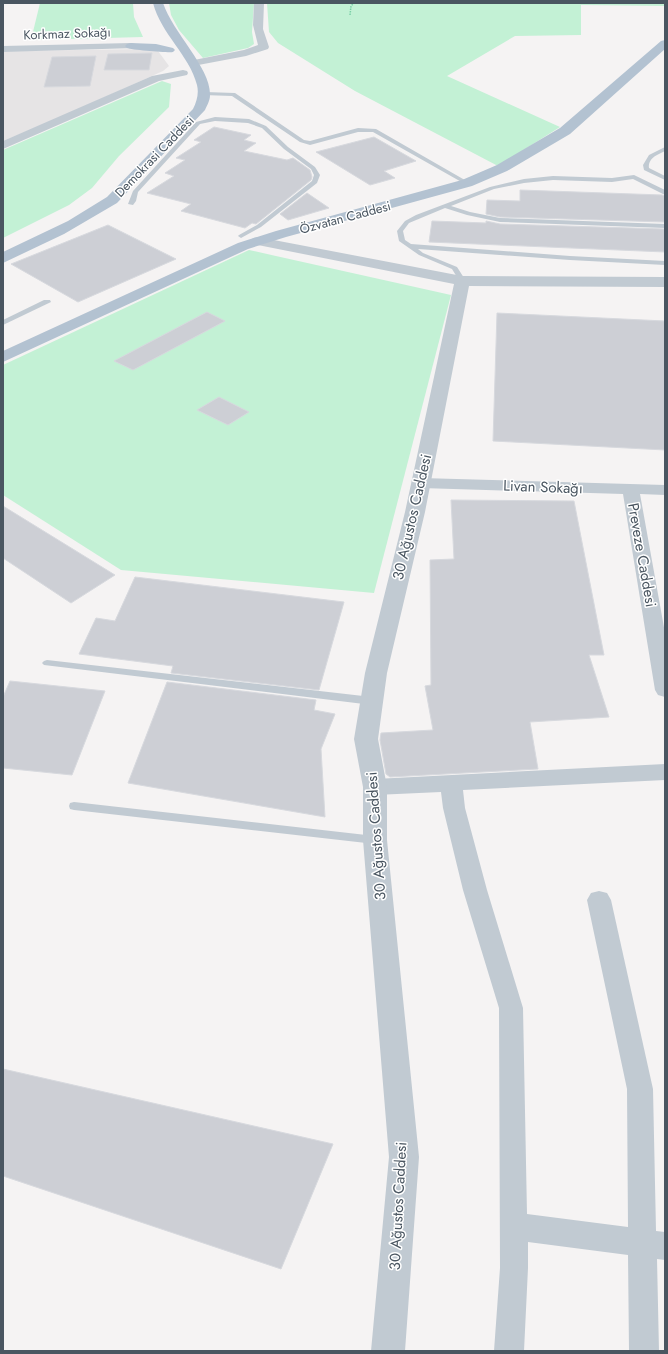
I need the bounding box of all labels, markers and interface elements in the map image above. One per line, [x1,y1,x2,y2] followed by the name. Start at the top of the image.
[23,22,111,45] street label: Korkmaz Sokağı
[110,111,198,201] street label: Demokrasi Caddesi
[297,196,393,239] street label: Özvatan Caddesi
[387,452,437,582] street label: 30 Ağustos Caddesi
[503,475,583,499] street label: Livan Sokağı
[622,501,662,609] street label: Preveze Caddesi
[361,771,391,901] street label: 30 Ağustos Caddesi
[384,1141,412,1271] street label: 30 Ağustos Caddesi

